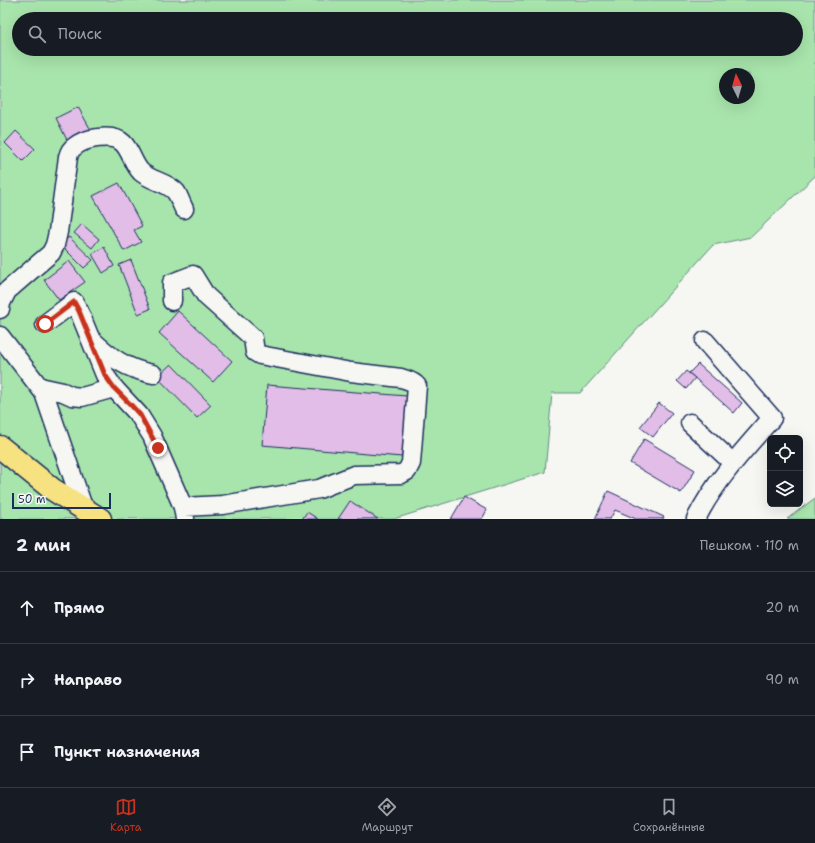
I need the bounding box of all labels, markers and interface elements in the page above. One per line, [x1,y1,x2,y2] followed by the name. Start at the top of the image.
[12,12,803,56] search box
[26,23,48,45] icon: search
[58,24,102,44] text: Поиск
[719,68,755,104] north arrow
[36,315,54,333] route start
[767,435,803,507] map controls
[767,435,803,471] button: locate
[149,439,167,457] route end
[767,471,803,507] button: layers
[12,491,111,510] scale bar
[18,492,46,507] text: 50 m
[16,534,71,556] text: 2 мин
[700,537,799,554] text: Пешком · 110 m
[16,597,38,619] icon: ahead
[54,598,104,618] text: Прямо
[766,599,799,616] text: 20 m
[16,669,38,691] icon: right
[54,670,122,690] text: Направо
[765,671,799,688] text: 90 m
[16,741,38,763] icon: arrive
[54,742,200,762] text: Пункт назначения
[110,796,142,835] tab: Карта
[362,796,413,835] tab: Маршрут
[633,796,705,835] tab: Сохранённые

